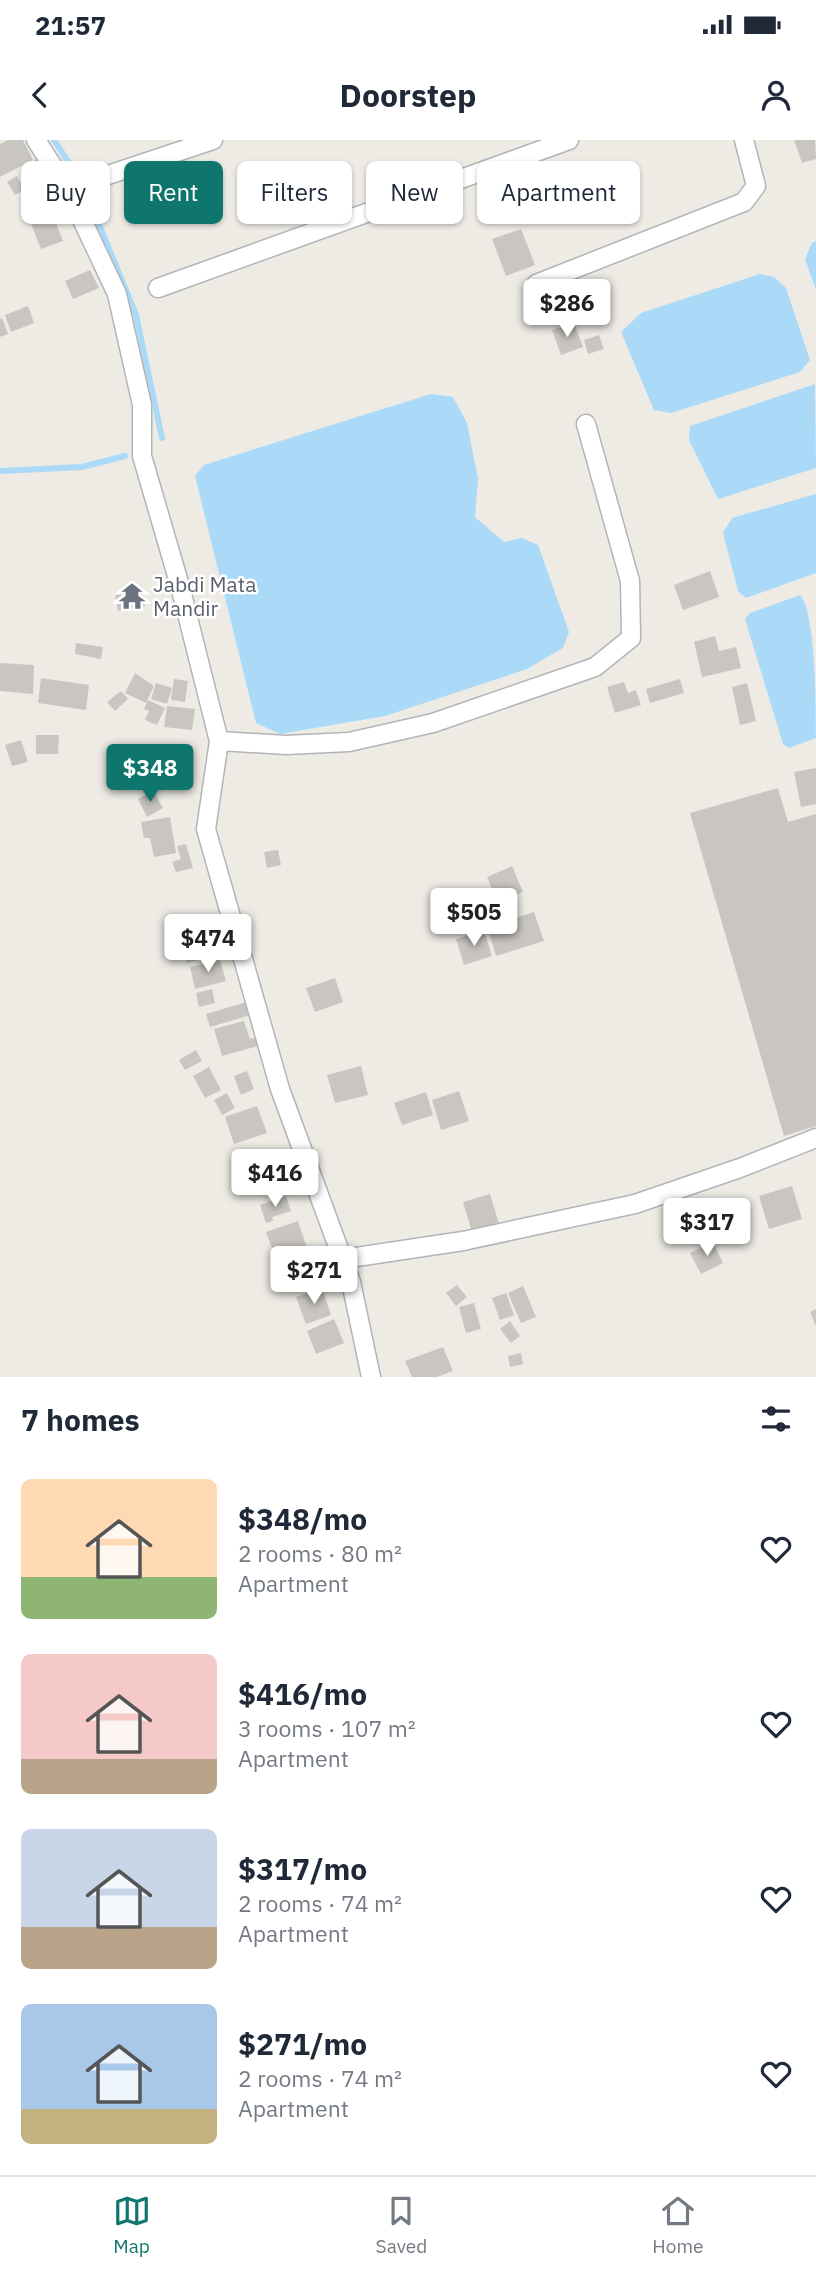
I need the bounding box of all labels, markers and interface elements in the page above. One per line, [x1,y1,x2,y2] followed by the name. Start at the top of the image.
[35,8,106,42] text: 21:57
[340,74,476,116] text: Doorstep
[21,76,59,114] icon: back
[757,76,795,114] icon: person
[21,161,110,224] chip: Buy
[124,161,223,224] chip: Rent
[237,161,352,224] chip: Filters
[366,161,463,224] chip: New
[477,161,640,224] chip: Apartment
[526,280,608,339] pin: $286
[539,287,595,317] text: $286
[153,570,256,622] place label: Jabdi Mata Mandir
[117,581,147,611] temple icon: Jabdi Mata Mandir
[109,744,191,804] pin: $348
[122,752,178,782] text: $348
[433,888,515,948] pin: $505
[446,896,502,926] text: $505
[167,914,249,974] pin: $474
[180,922,236,952] text: $474
[234,1150,316,1209] pin: $416
[247,1157,303,1187] text: $416
[666,1198,748,1258] pin: $317
[679,1206,735,1236] text: $317
[273,1246,355,1306] pin: $271
[286,1254,342,1284] text: $271
[21,1400,140,1439] text: 7 homes
[757,1400,795,1438] icon: filters
[238,1499,367,1538] text: $348/mo
[77,1507,161,1591] icon: home
[757,1530,795,1568] icon: heart
[238,1538,402,1568] text: 2 rooms · 80 m²
[238,1568,349,1598] text: Apartment
[238,1674,367,1713] text: $416/mo
[77,1682,161,1766] icon: home
[757,1705,795,1743] icon: heart
[238,1713,416,1743] text: 3 rooms · 107 m²
[238,1743,349,1773] text: Apartment
[238,1849,367,1888] text: $317/mo
[77,1857,161,1941] icon: home
[757,1880,795,1918] icon: heart
[238,1888,402,1918] text: 2 rooms · 74 m²
[238,1918,349,1948] text: Apartment
[238,2024,367,2063] text: $271/mo
[77,2032,161,2116] icon: home
[757,2055,795,2093] icon: heart
[238,2063,402,2093] text: 2 rooms · 74 m²
[238,2093,349,2123] text: Apartment
[113,2192,151,2258] tab: Map
[376,2192,427,2258] tab: Saved
[652,2192,703,2258] tab: Home

